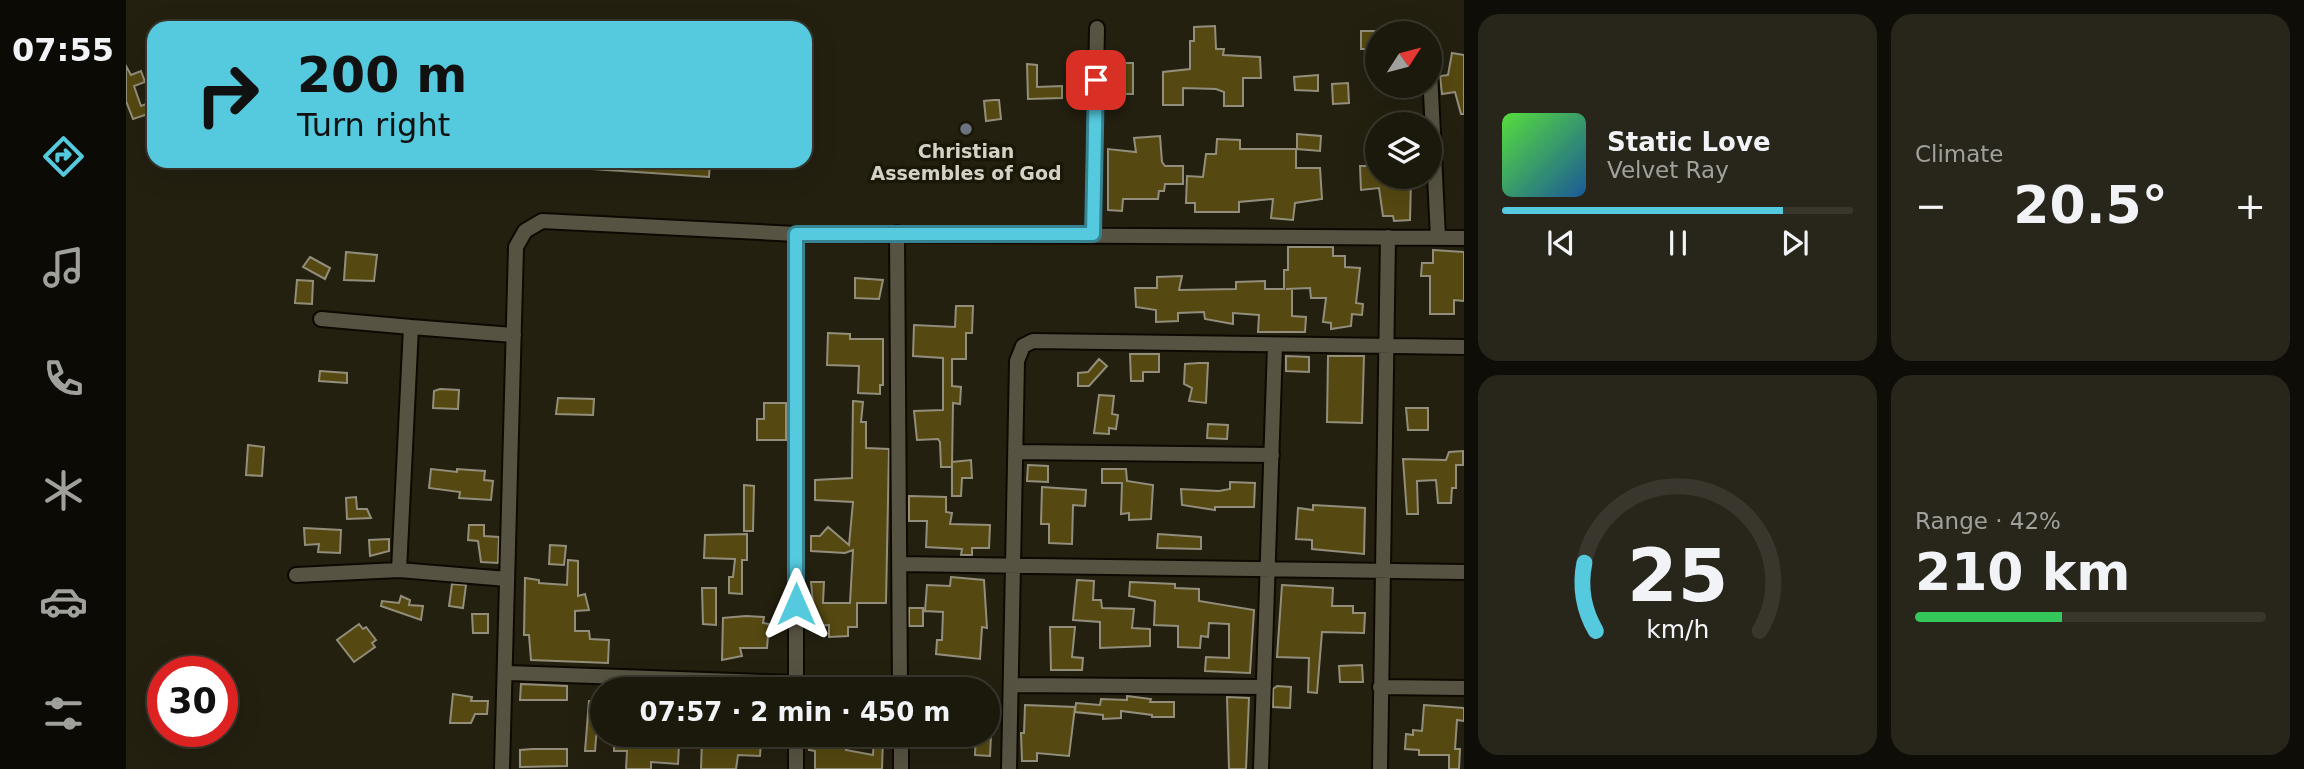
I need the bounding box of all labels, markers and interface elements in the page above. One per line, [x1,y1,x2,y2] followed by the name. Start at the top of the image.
[1365,21,1442,98] north arrow
[1365,21,1442,189] map controls
[12,31,114,69] text: 07:55
[297,47,467,104] text: 200 m
[182,49,273,140] icon: right
[1066,50,1126,110] pin
[1077,61,1115,99] icon: arrive
[297,106,450,144] text: Turn right
[1365,112,1442,189] button: layers
[958,121,974,137] marker: Christian Assembles of God
[1607,127,1771,157] text: Static Love
[39,132,88,181] icon: directions
[870,140,1062,184] place label: Christian Assembles of God
[1915,141,2004,167] text: Climate
[1607,157,1729,183] text: Velvet Ray
[2013,175,2168,235] text: 20.5°
[1915,184,1947,228] text: −
[2234,184,2266,228] text: +
[1542,224,1580,262] icon: previous
[1659,224,1697,262] icon: pause
[1776,224,1814,262] icon: next
[39,243,88,292] icon: music
[39,354,88,403] icon: phone
[39,466,88,515] icon: climate
[1915,508,2061,534] text: Range · 42%
[1627,533,1728,618] text: 25
[1915,542,2130,602] text: 210 km
[759,567,833,641] position arrow
[39,577,88,626] icon: car
[1646,615,1709,644] text: km/h
[147,656,238,747] speed limit sign: 30
[39,689,88,738] icon: filters
[640,697,950,727] text: 07:57 · 2 min · 450 m

